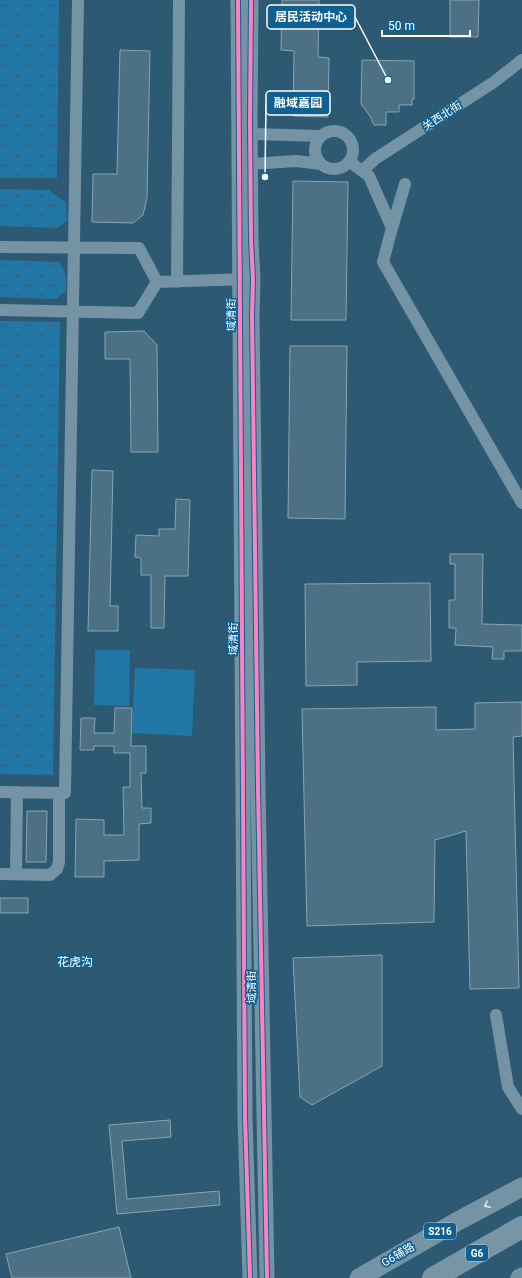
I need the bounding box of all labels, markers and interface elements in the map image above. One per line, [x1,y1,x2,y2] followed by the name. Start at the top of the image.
[267,5,355,29] callout: 居民活动中心
[275,10,347,24] text: 居民活动中心
[382,12,470,38] scale bar
[388,19,415,33] text: 50 m
[266,91,330,115] callout: 融域嘉园
[274,96,322,110] text: 融域嘉园
[420,99,464,133] street label: 关西北街
[225,299,238,332] street label: 域清街
[227,623,240,656] street label: 域清街
[57,955,93,969] district label: 花虎沟
[245,970,259,1004] street label: 域清街
[484,1201,492,1208] one-way arrow
[424,1223,456,1239] road number: S216
[379,1240,417,1270] street label: G6辅路
[466,1245,488,1261] road number: G6

